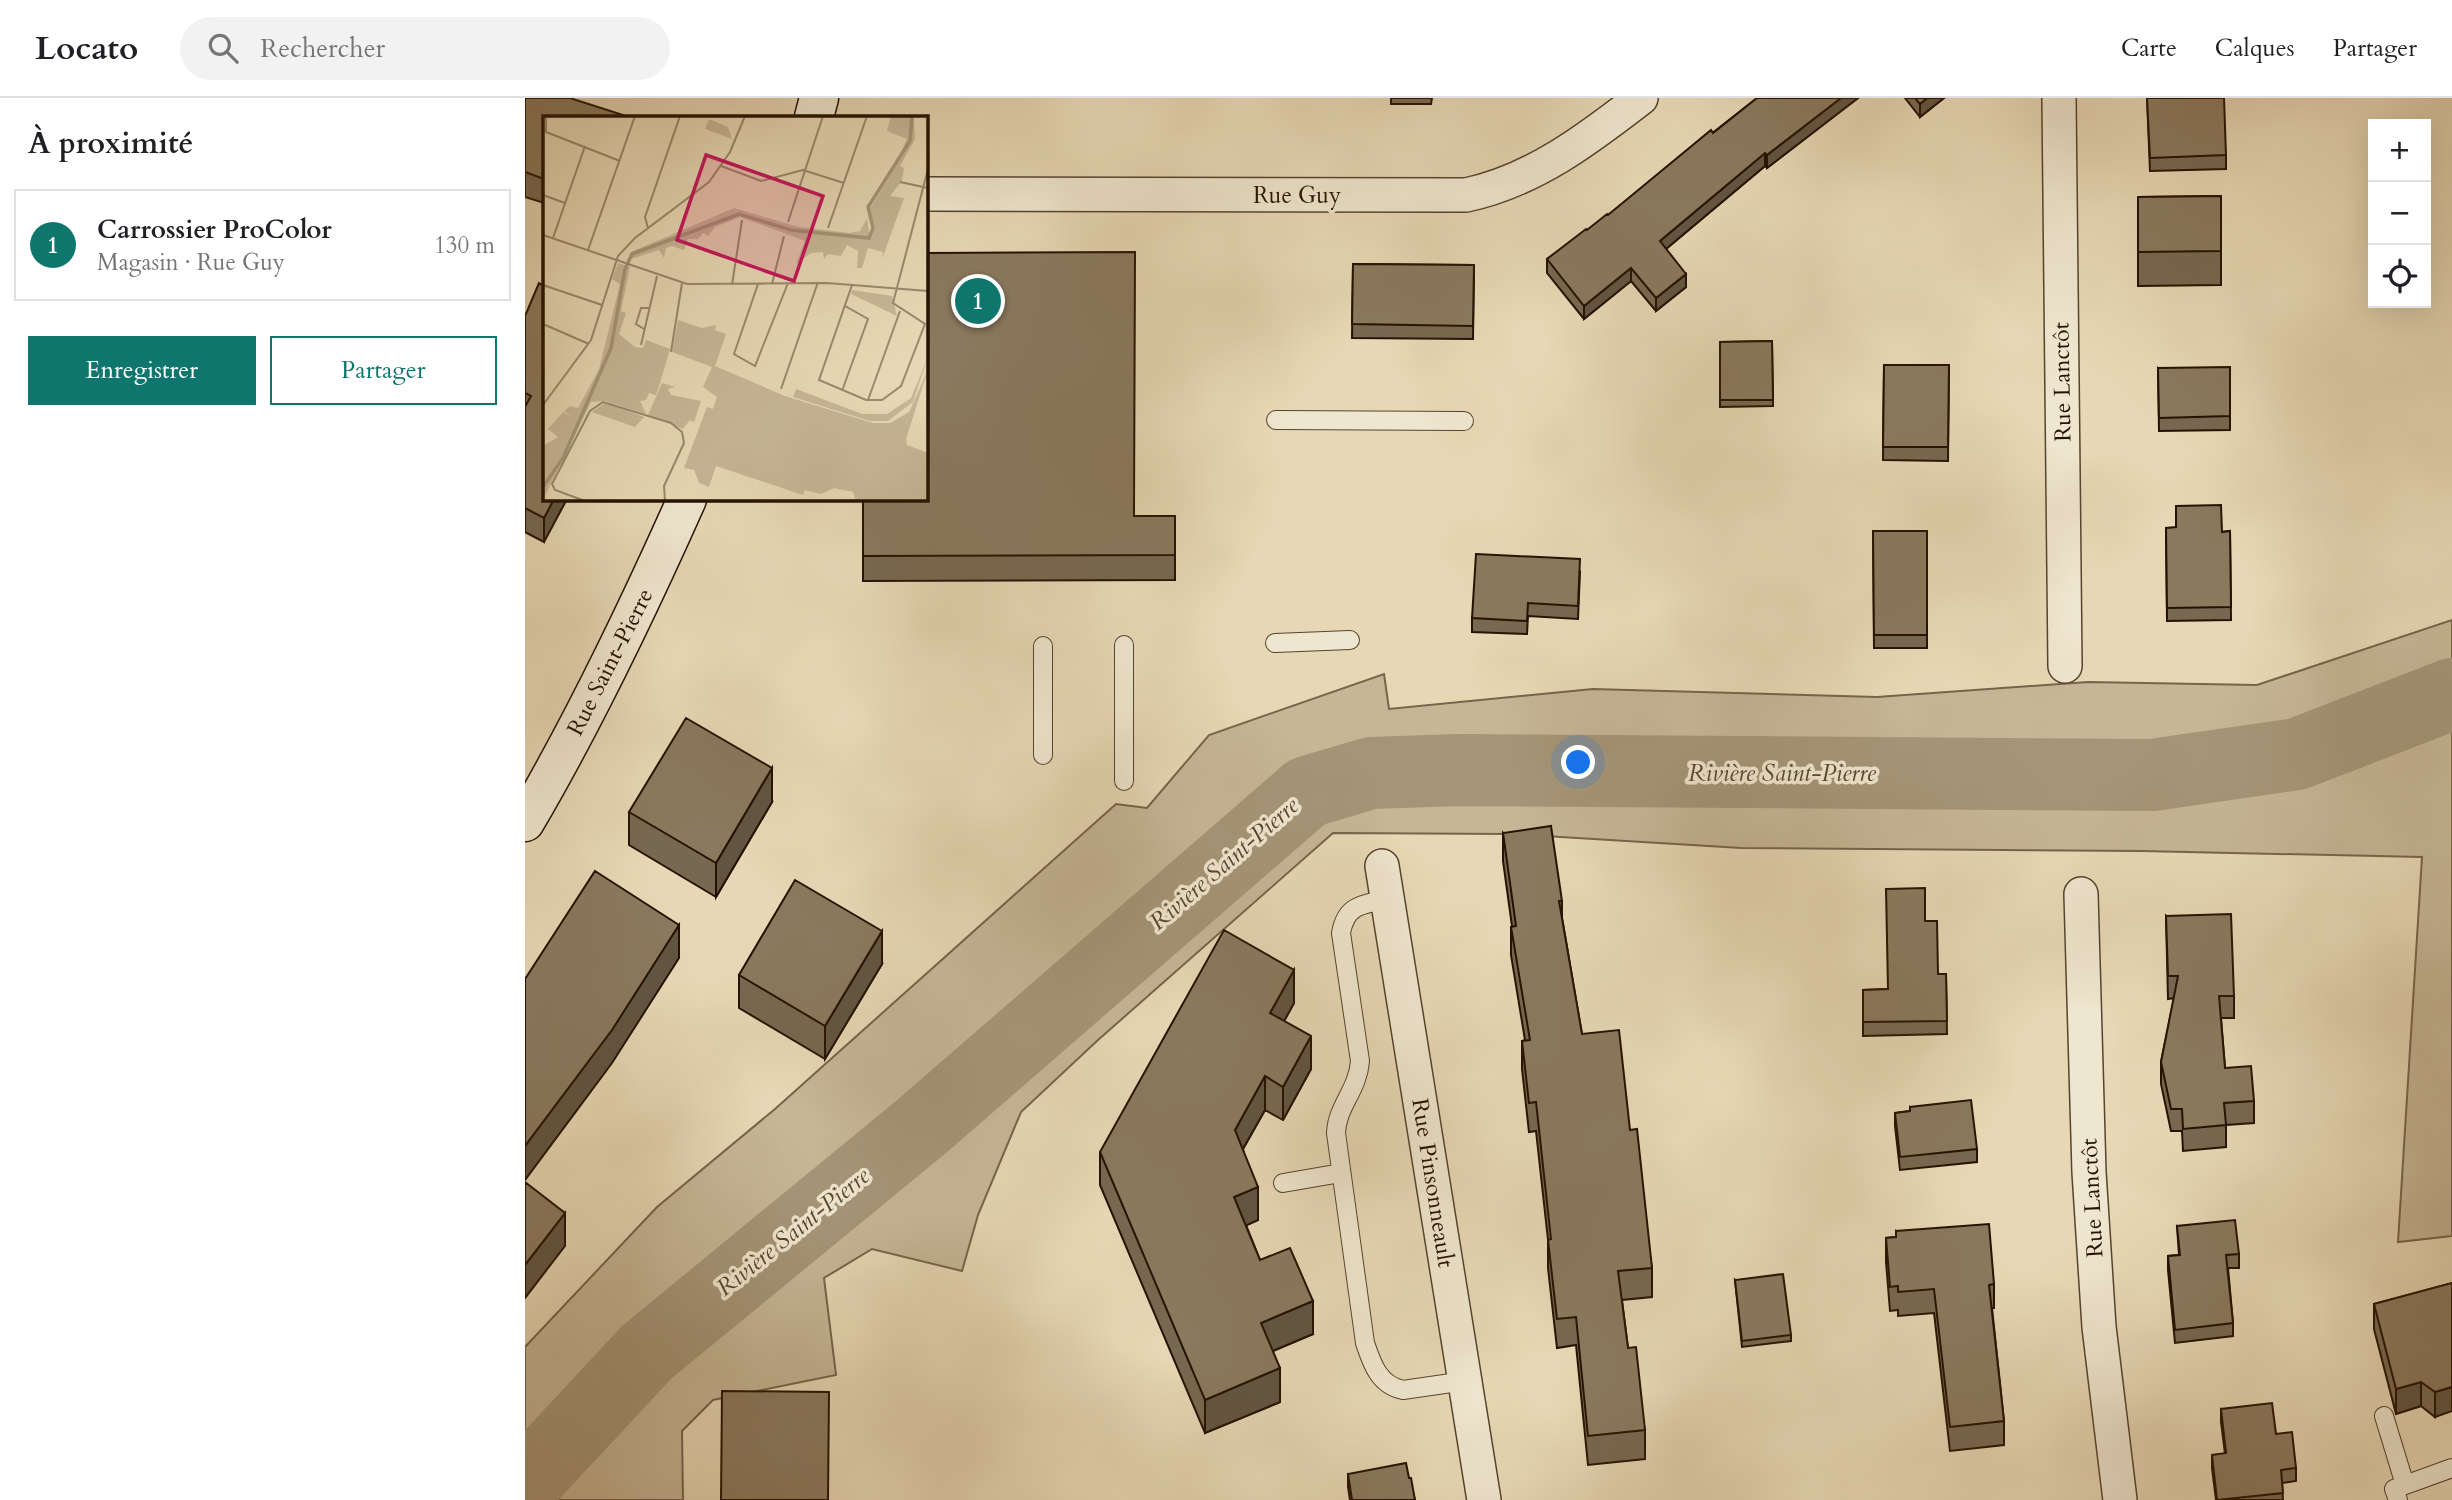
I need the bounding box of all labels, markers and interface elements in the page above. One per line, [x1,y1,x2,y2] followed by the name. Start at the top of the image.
[180,17,670,80] search box
[35,26,138,71] text: Locato
[204,29,242,67] icon: search
[260,31,385,66] text: Rechercher
[2121,32,2177,65] text: Carte
[2215,32,2295,65] text: Calques
[2333,32,2417,65] text: Partager
[543,116,927,500] inset map
[2368,119,2431,308] map controls
[2368,119,2431,182] button: +
[28,123,193,164] text: À proximité
[1253,180,1341,211] street label: Rue Guy
[2368,182,2431,245] button: −
[97,212,332,247] text: Carrossier ProColor
[47,230,59,261] text: 1
[434,230,495,261] text: 130 m
[2368,245,2431,308] button: locate
[97,247,285,278] text: Magasin · Rue Guy
[955,275,1001,327] pin: 1
[2045,322,2079,442] street label: Rue Lanctôt
[28,336,256,405] button: Enregistrer
[270,336,497,405] button: Partager
[560,583,660,741] street label: Rue Saint-Pierre
[1561,745,1595,779] your location
[1688,757,1877,790] water label: Rivière Saint-Pierre
[1142,789,1306,938] water label: Rivière Saint-Pierre
[1404,1096,1462,1270] street label: Rue Pinsonneault
[2073,1137,2111,1259] street label: Rue Lanctôt
[710,1160,877,1304] water label: Rivière Saint-Pierre

